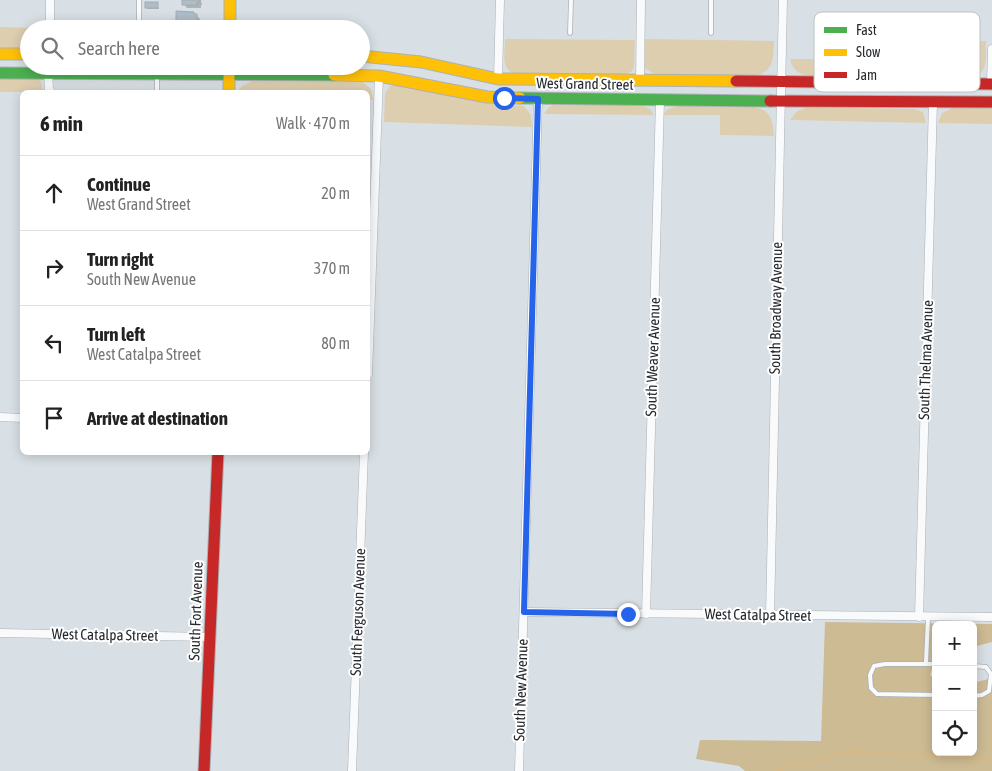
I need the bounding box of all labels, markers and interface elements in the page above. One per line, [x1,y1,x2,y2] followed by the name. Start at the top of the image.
[814,12,980,92] legend
[20,20,370,75] search box
[856,22,877,38] text: Fast
[38,34,66,62] icon: search
[78,37,160,59] text: Search here
[856,44,881,60] text: Slow
[856,67,877,83] text: Jam
[536,74,634,93] street label: West Grand Street
[493,87,516,110] route start
[40,111,83,135] text: 6 min
[276,114,350,132] text: Walk · 470 m
[87,173,151,195] text: Continue
[40,179,68,207] icon: ahead
[321,184,350,202] text: 20 m
[87,195,191,213] text: West Grand Street
[766,241,785,374] street label: South Broadway Avenue
[87,248,154,270] text: Turn right
[40,254,68,282] icon: right
[314,259,350,277] text: 370 m
[87,270,196,288] text: South New Avenue
[642,297,663,417] street label: South Weaver Avenue
[915,300,936,420] street label: South Thelma Avenue
[87,323,145,345] text: Turn left
[40,329,68,357] icon: left
[321,334,350,352] text: 80 m
[87,345,201,363] text: West Catalpa Street
[40,404,68,432] icon: arrive
[87,407,228,429] text: Arrive at destination
[347,548,368,676] street label: South Ferguson Avenue
[185,561,206,661] street label: South Fort Avenue
[617,603,640,626] route end
[704,605,812,624] street label: West Catalpa Street
[932,621,977,756] map controls
[932,621,977,666] button: +
[51,625,159,644] street label: West Catalpa Street
[510,638,531,741] street label: South New Avenue
[932,666,977,711] button: −
[932,711,977,756] button: locate

